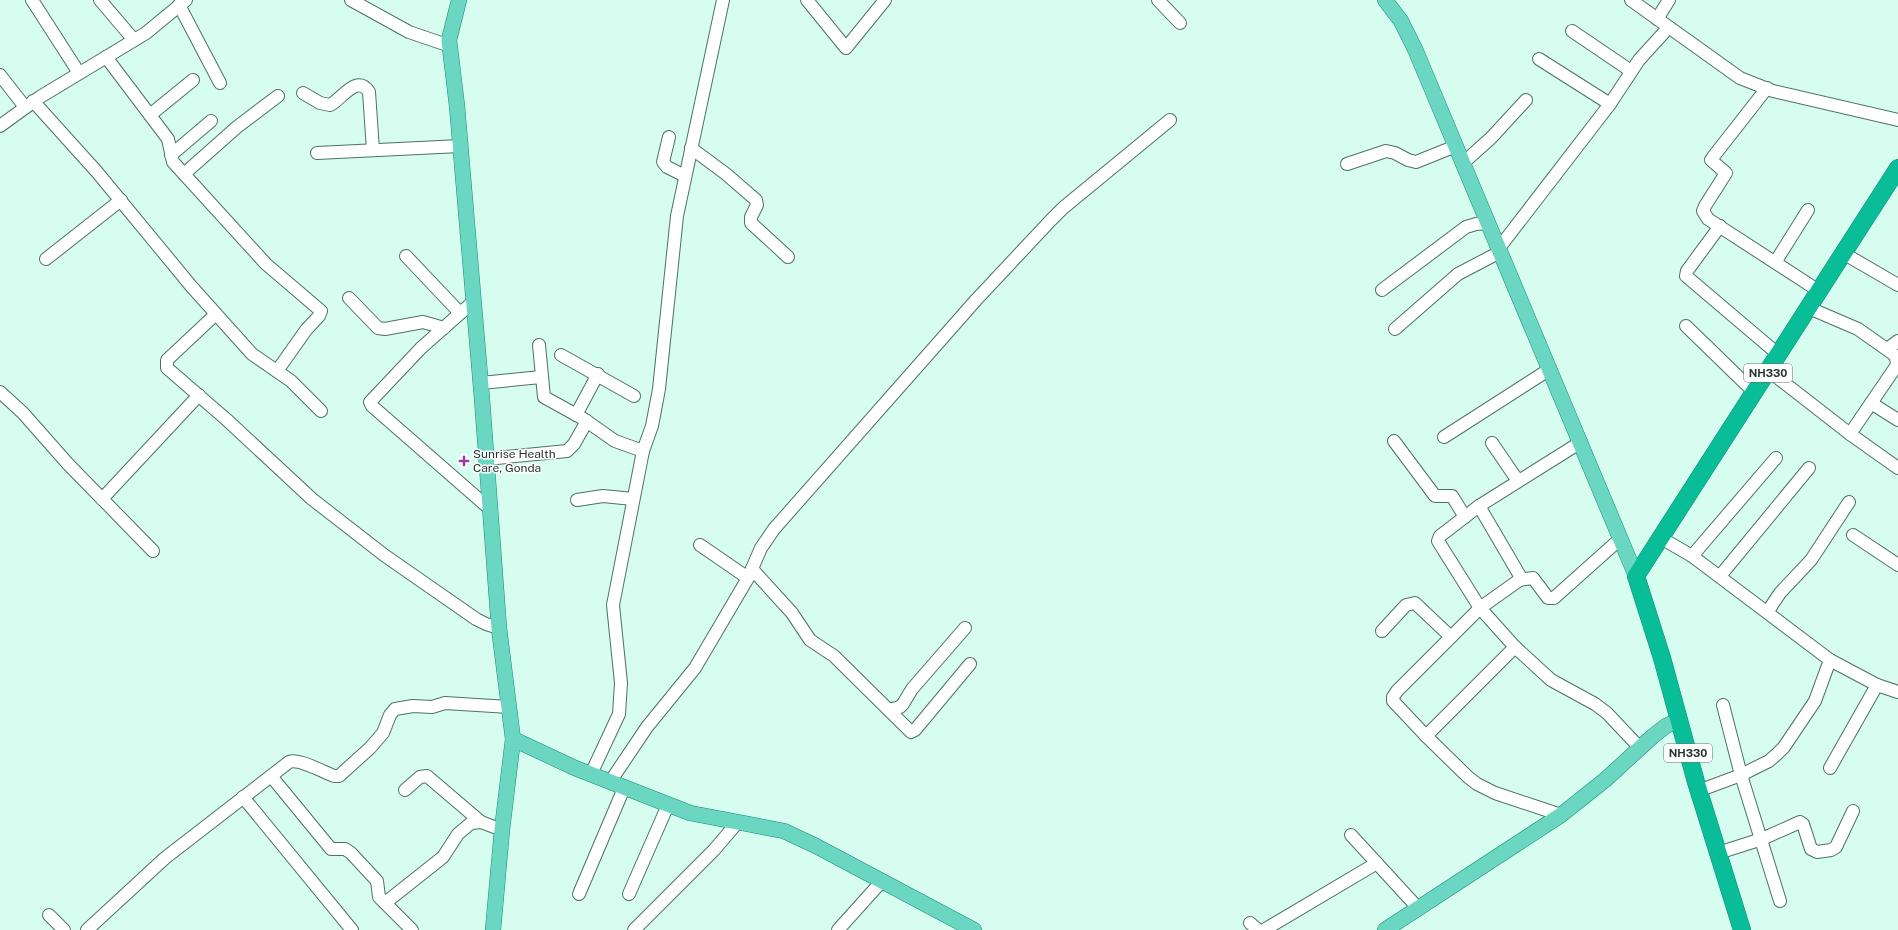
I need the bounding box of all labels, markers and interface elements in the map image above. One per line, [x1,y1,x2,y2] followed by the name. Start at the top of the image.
[1744,364,1792,382] road number: NH330
[473,447,556,475] place label: Sunrise Health Care, Gonda
[458,455,470,467] marker: Sunrise Health Care, Gonda
[1664,744,1712,762] road number: NH330

